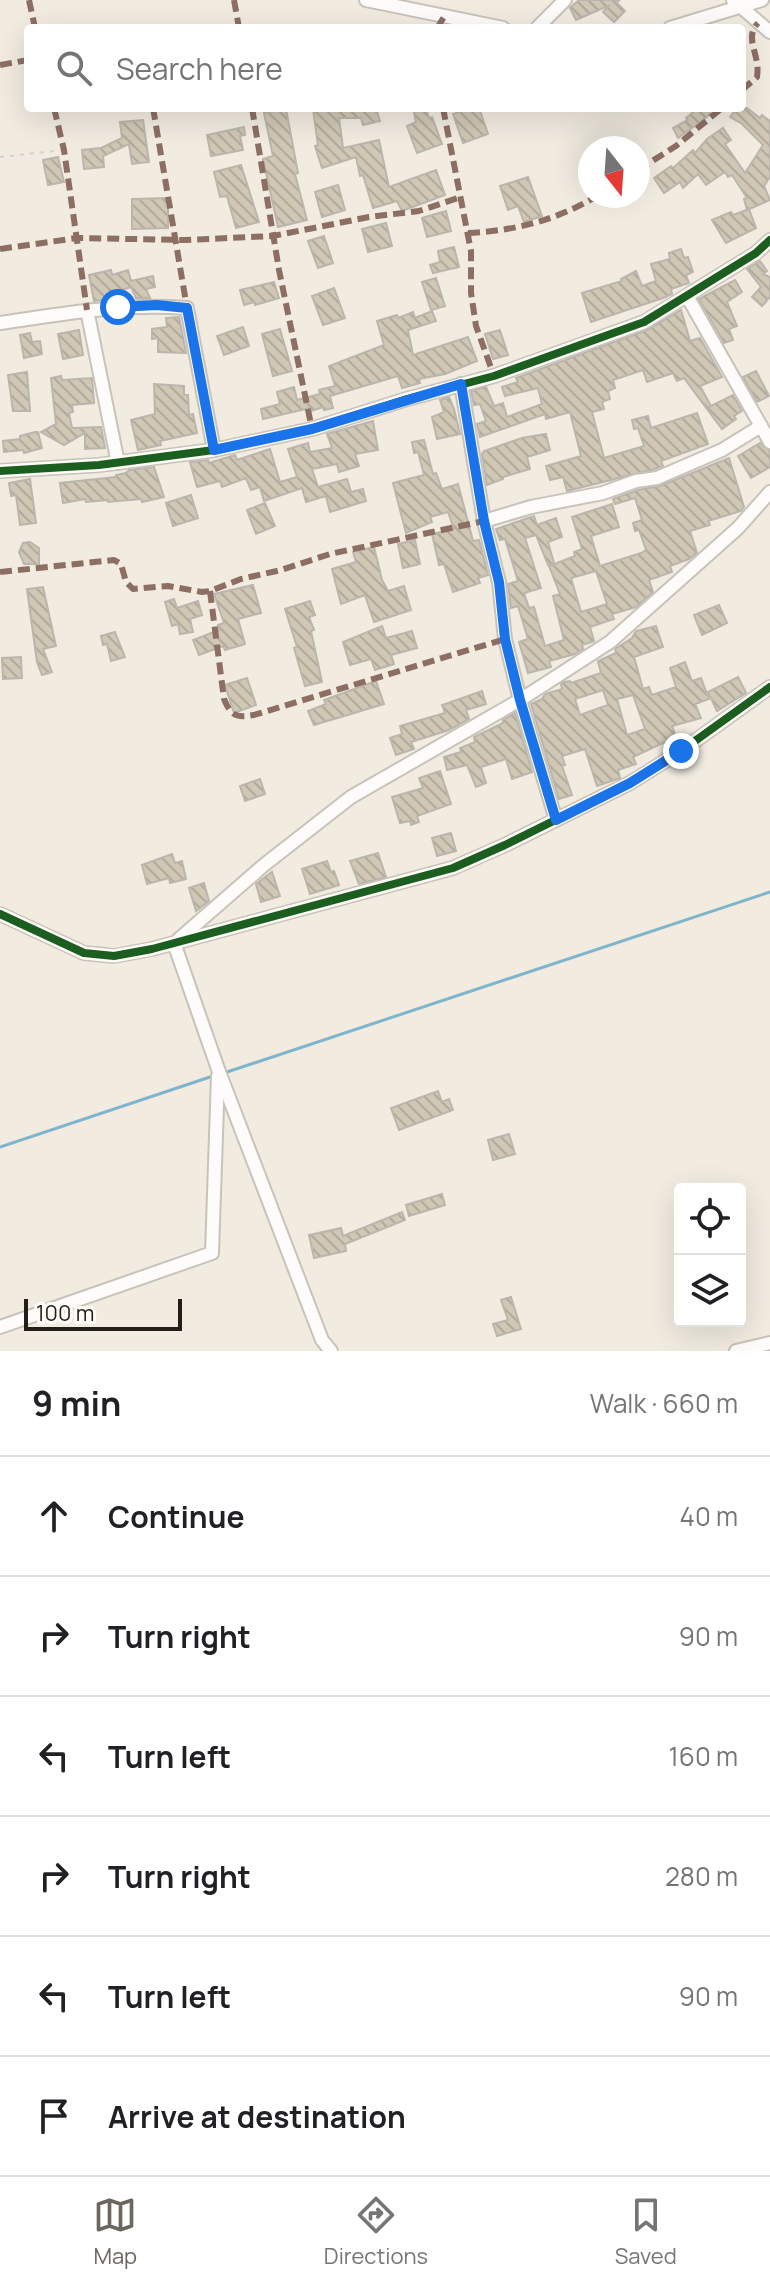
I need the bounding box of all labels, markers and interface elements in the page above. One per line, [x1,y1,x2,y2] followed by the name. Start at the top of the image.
[24,24,746,112] search box
[52,46,96,90] icon: search
[116,48,283,89] text: Search here
[578,136,650,208] north arrow
[100,289,136,325] route start
[663,733,699,769] route end
[674,1183,746,1327] map controls
[674,1183,746,1255] button: locate
[674,1255,746,1327] button: layers
[24,1295,182,1331] scale bar
[36,1298,94,1328] text: 100 m
[32,1380,121,1426] text: 9 min
[590,1385,738,1421] text: Walk · 660 m
[32,1494,76,1538] icon: ahead
[108,1496,244,1537] text: Continue
[680,1498,738,1534] text: 40 m
[32,1614,76,1658] icon: right
[108,1616,251,1657] text: Turn right
[679,1618,738,1654] text: 90 m
[32,1734,76,1778] icon: left
[108,1736,231,1777] text: Turn left
[669,1738,738,1774] text: 160 m
[32,1854,76,1898] icon: right
[108,1856,251,1897] text: Turn right
[665,1858,738,1894] text: 280 m
[32,1974,76,2018] icon: left
[108,1976,231,2017] text: Turn left
[679,1978,738,2014] text: 90 m
[32,2094,76,2138] icon: arrive
[108,2096,406,2137] text: Arrive at destination
[93,2193,137,2271] tab: Map
[324,2193,428,2271] tab: Directions
[615,2193,677,2271] tab: Saved

